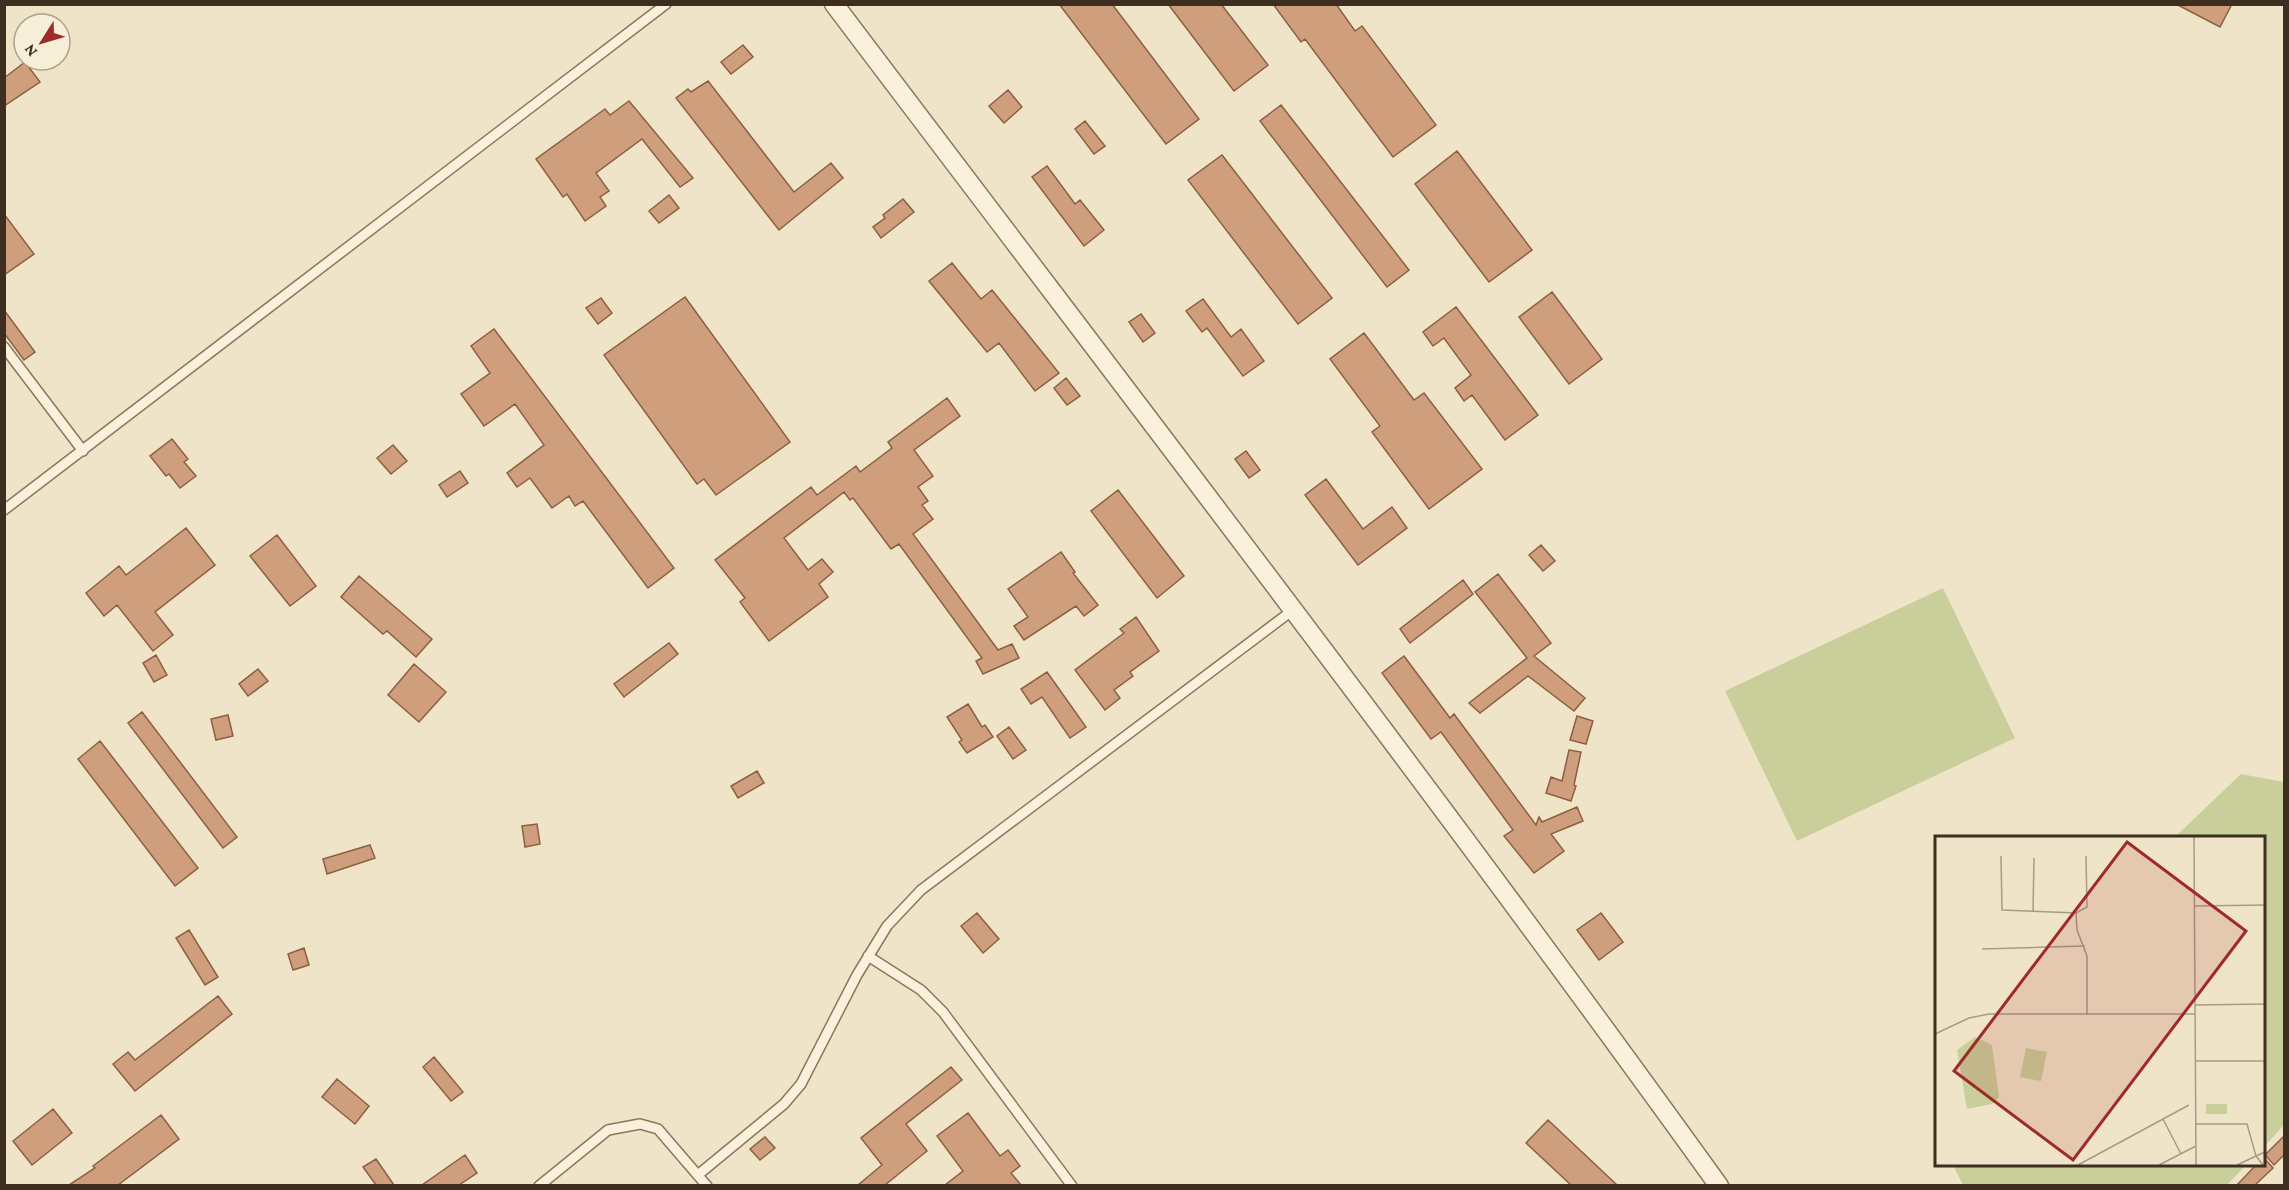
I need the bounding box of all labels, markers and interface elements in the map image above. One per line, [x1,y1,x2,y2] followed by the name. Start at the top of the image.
[12,12,72,72] north arrow
[20,41,40,60] text: N
[1935,836,2265,1166] inset map

